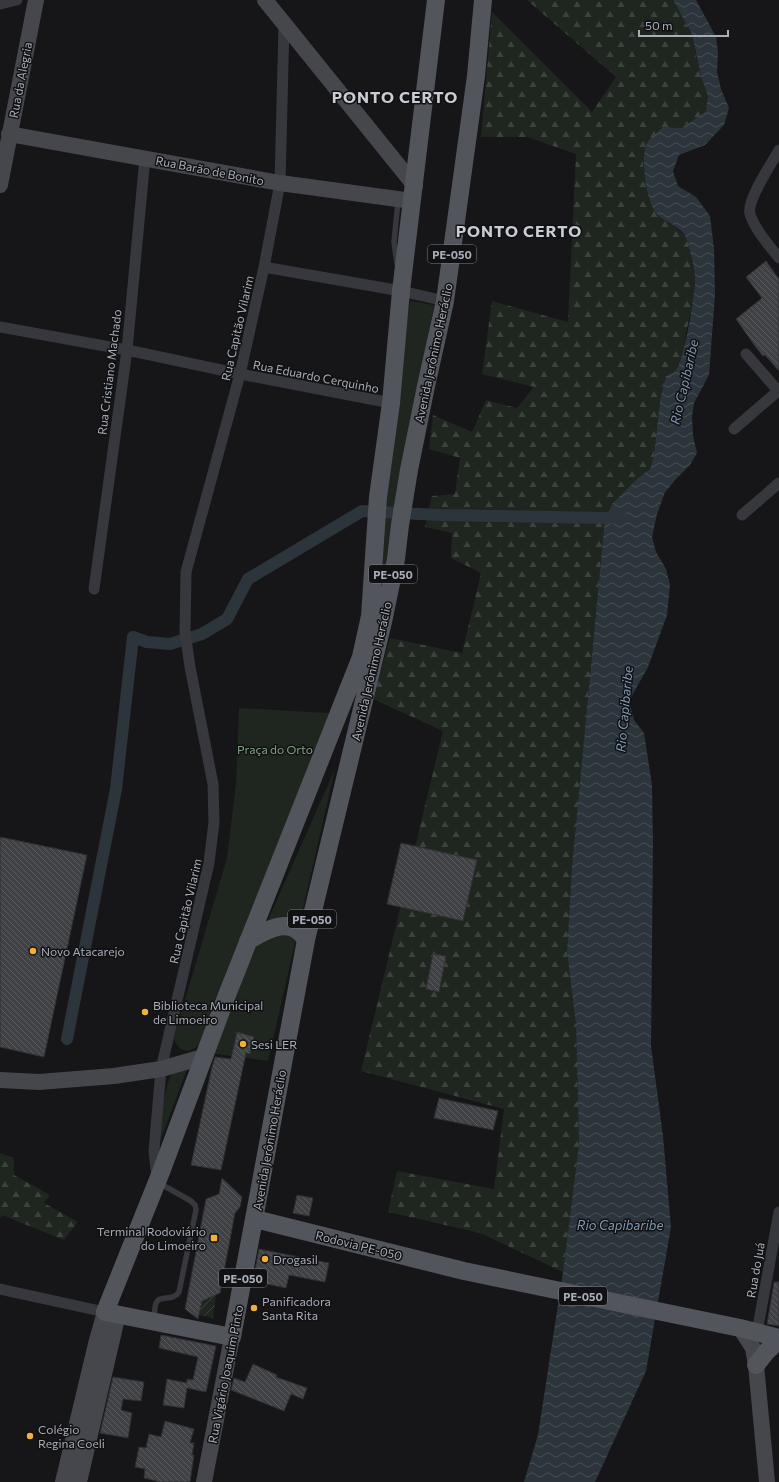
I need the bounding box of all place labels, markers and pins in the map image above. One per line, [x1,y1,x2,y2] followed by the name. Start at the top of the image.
[41,944,125,958] place label: Novo Atacarejo
[28,946,38,956] marker: Novo Atacarejo
[153,998,263,1026] place label: Biblioteca Municipal de Limoeiro
[140,1007,150,1017] marker: Biblioteca Municipal de Limoeiro
[251,1037,297,1051] place label: Sesi LER
[238,1039,248,1049] marker: Sesi LER
[97,1224,206,1252] place label: Terminal Rodoviário do Limoeiro
[209,1233,219,1243] marker: Terminal Rodoviário do Limoeiro
[273,1252,318,1266] place label: Drogasil
[260,1254,270,1264] marker: Drogasil
[262,1294,331,1322] place label: Panificadora Santa Rita
[249,1303,259,1313] marker: Panificadora Santa Rita
[38,1422,105,1450] place label: Colégio Regina Coeli
[25,1431,35,1441] marker: Colégio Regina Coeli

